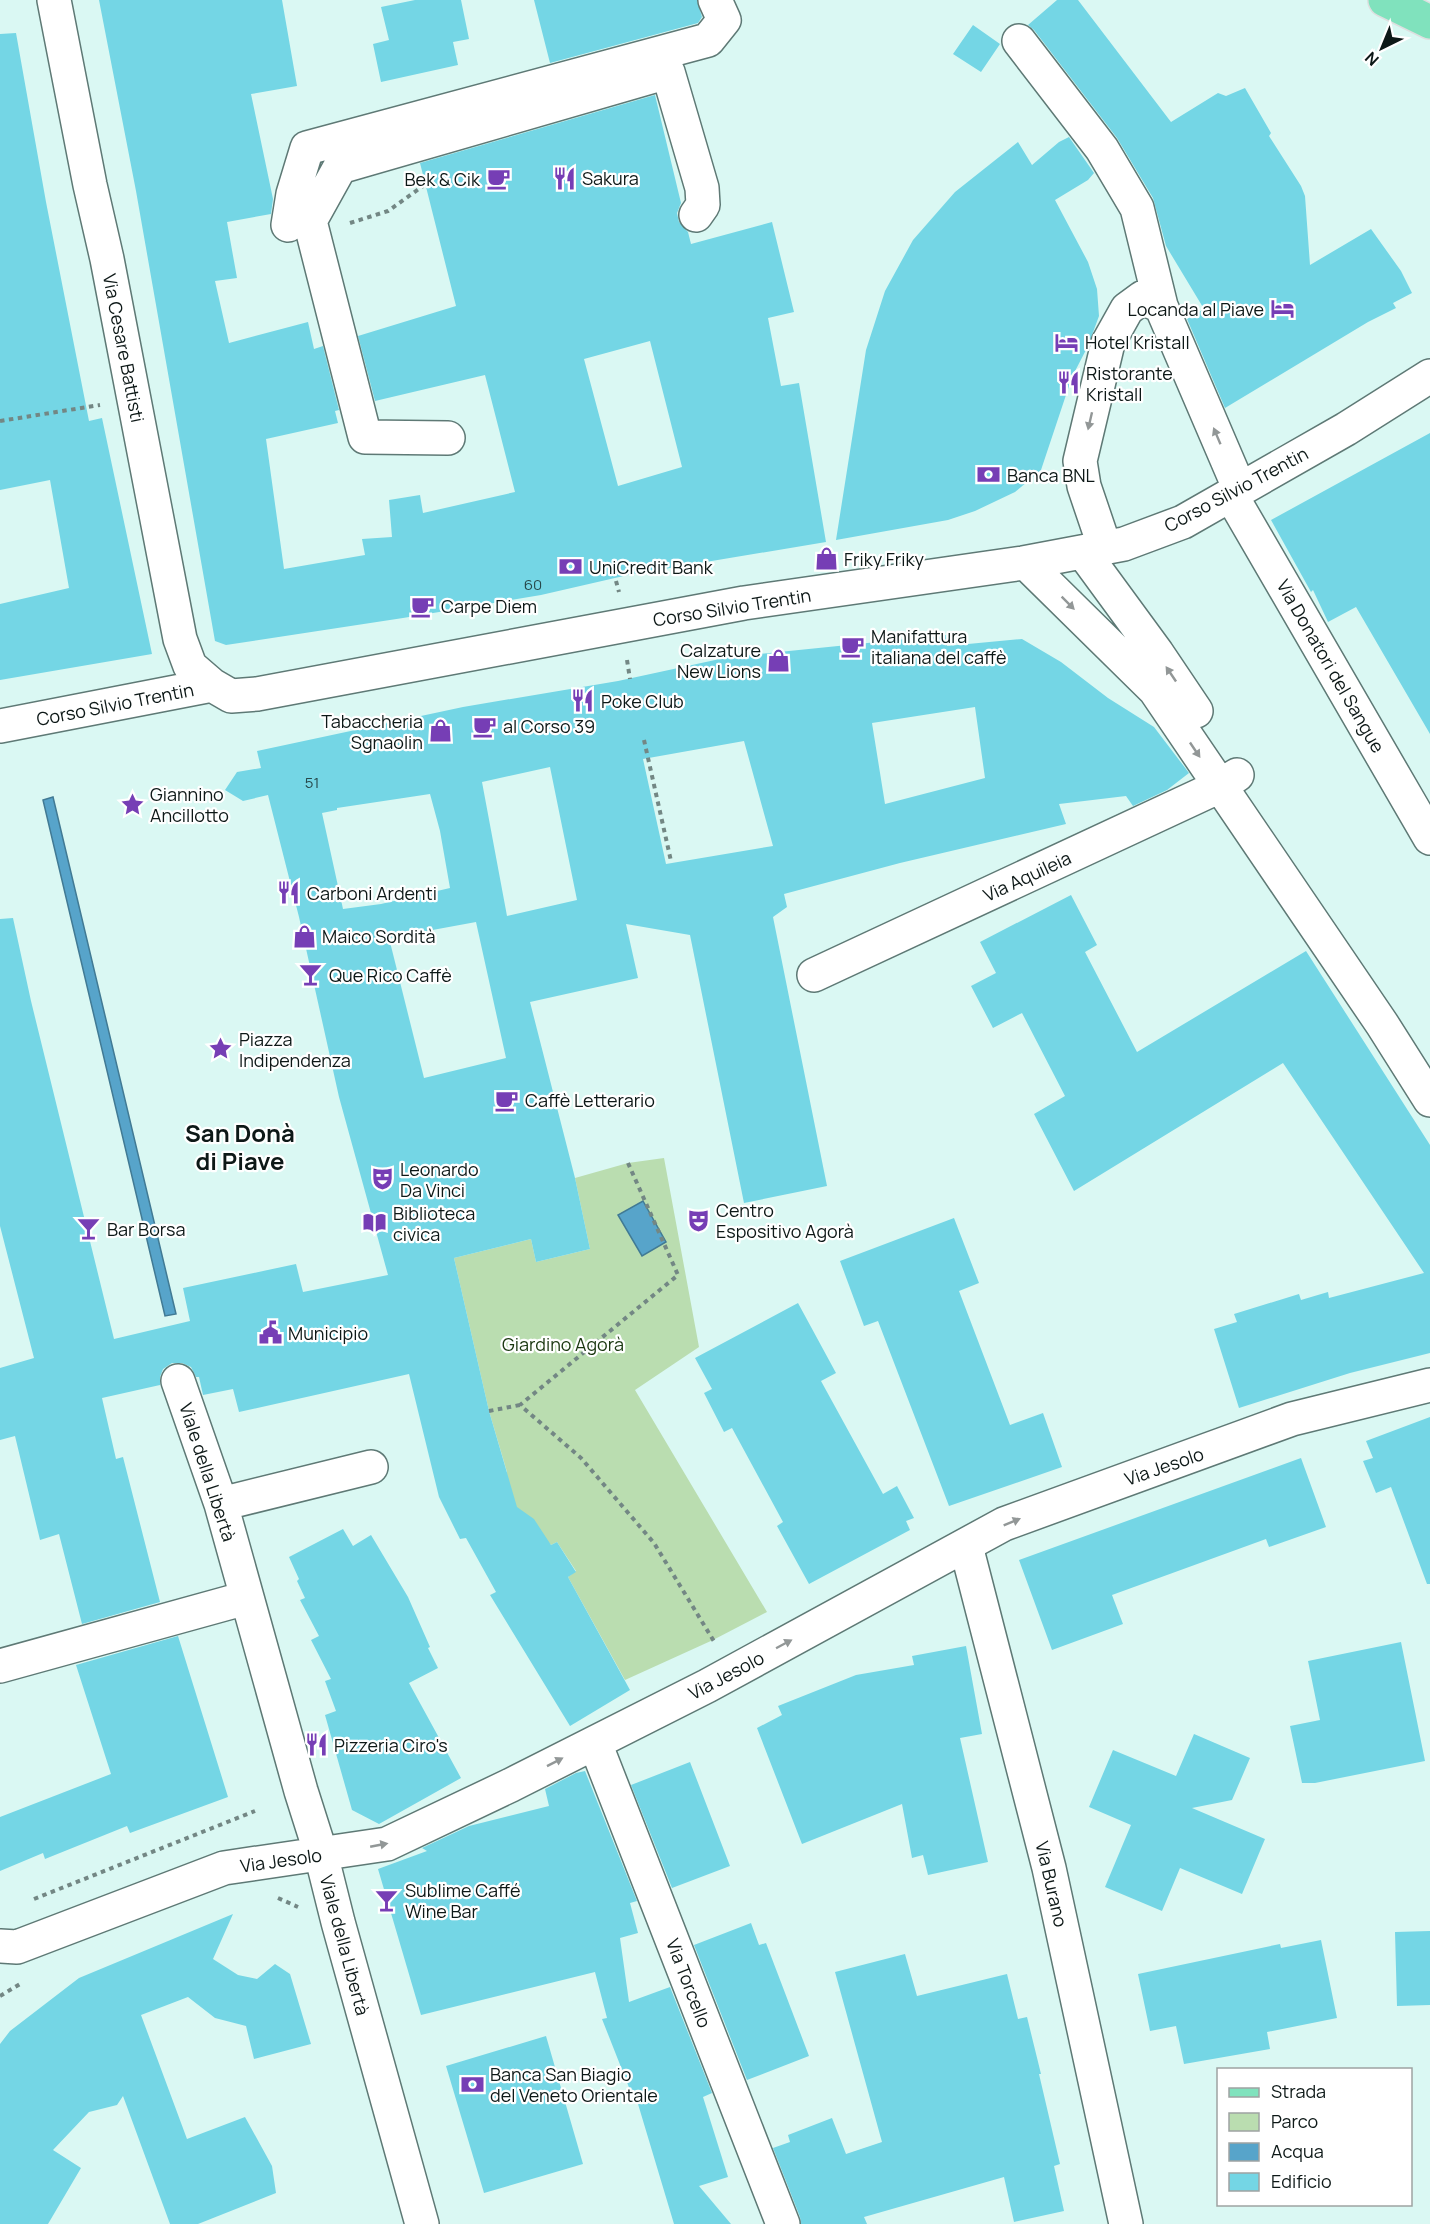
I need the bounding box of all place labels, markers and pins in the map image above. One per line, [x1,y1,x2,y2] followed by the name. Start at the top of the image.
[551,165,577,191] restaurant icon: Sakura
[485,166,511,192] cafe icon: Bek & Cik
[582,166,639,190] place label: Sakura
[405,167,481,191] place label: Bek & Cik
[1269,296,1295,322] hotel icon: Locanda al Piave
[1128,297,1264,321] place label: Locanda al Piave
[1054,329,1080,355] hotel icon: Hotel Kristall
[1085,330,1190,354] place label: Hotel Kristall
[1086,361,1173,406] place label: Ristorante Kristall
[1055,370,1081,396] restaurant icon: Ristorante Kristall
[976,462,1002,488] bank icon: Banca BNL
[1007,463,1095,487] place label: Banca BNL
[813,546,839,572] shop icon: Friky Friky
[844,547,924,571] place label: Friky Friky
[558,554,584,580] bank icon: UniCredit Bank
[589,555,714,579] place label: UniCredit Bank
[410,593,436,619] cafe icon: Carpe Diem
[441,594,537,618] place label: Carpe Diem
[871,624,1006,669] place label: Manifattura italiana del caffè
[840,633,866,659] cafe icon: Manifattura italiana del caffè
[677,638,761,683] place label: Calzature New Lions
[766,647,792,673] shop icon: Calzature New Lions
[570,688,596,714] restaurant icon: Poke Club
[601,689,684,713] place label: Poke Club
[321,709,423,754] place label: Tabaccheria Sgnaolin
[472,713,498,739] cafe icon: al Corso 39
[503,714,595,738] place label: al Corso 39
[428,718,454,744] shop icon: Tabaccheria Sgnaolin
[150,782,229,827] place label: Giannino Ancillotto
[119,791,145,817] place icon: Giannino Ancillotto
[276,880,302,906] restaurant icon: Carboni Ardenti
[307,881,437,905] place label: Carboni Ardenti
[291,923,317,949] shop icon: Maico Sordità
[322,924,435,948] place label: Maico Sordità
[298,962,324,988] bar icon: Que Rico Caffè
[329,963,452,987] place label: Que Rico Caffè
[239,1027,351,1072] place label: Piazza Indipendenza
[208,1036,234,1062] place icon: Piazza Indipendenza
[494,1087,520,1113] cafe icon: Caffè Letterario
[525,1088,655,1112] place label: Caffè Letterario
[400,1157,479,1202] place label: Leonardo Da Vinci
[369,1166,395,1192] theatre icon: Leonardo Da Vinci
[716,1198,854,1243] place label: Centro Espositivo Agorà
[393,1201,475,1246] place label: Biblioteca civica
[685,1207,711,1233] theatre icon: Centro Espositivo Agorà
[362,1210,388,1236] library icon: Biblioteca civica
[76,1216,102,1242] bar icon: Bar Borsa
[107,1217,185,1241] place label: Bar Borsa
[257,1320,283,1346] public building icon: Municipio
[288,1321,368,1345] place label: Municipio
[303,1732,329,1758] restaurant icon: Pizzeria Ciro's
[334,1733,448,1757] place label: Pizzeria Ciro's
[405,1878,521,1923] place label: Sublime Caffé Wine Bar
[374,1887,400,1913] bar icon: Sublime Caffé Wine Bar
[490,2062,658,2107] place label: Banca San Biagio del Veneto Orientale
[459,2071,485,2097] bank icon: Banca San Biagio del Veneto Orientale

